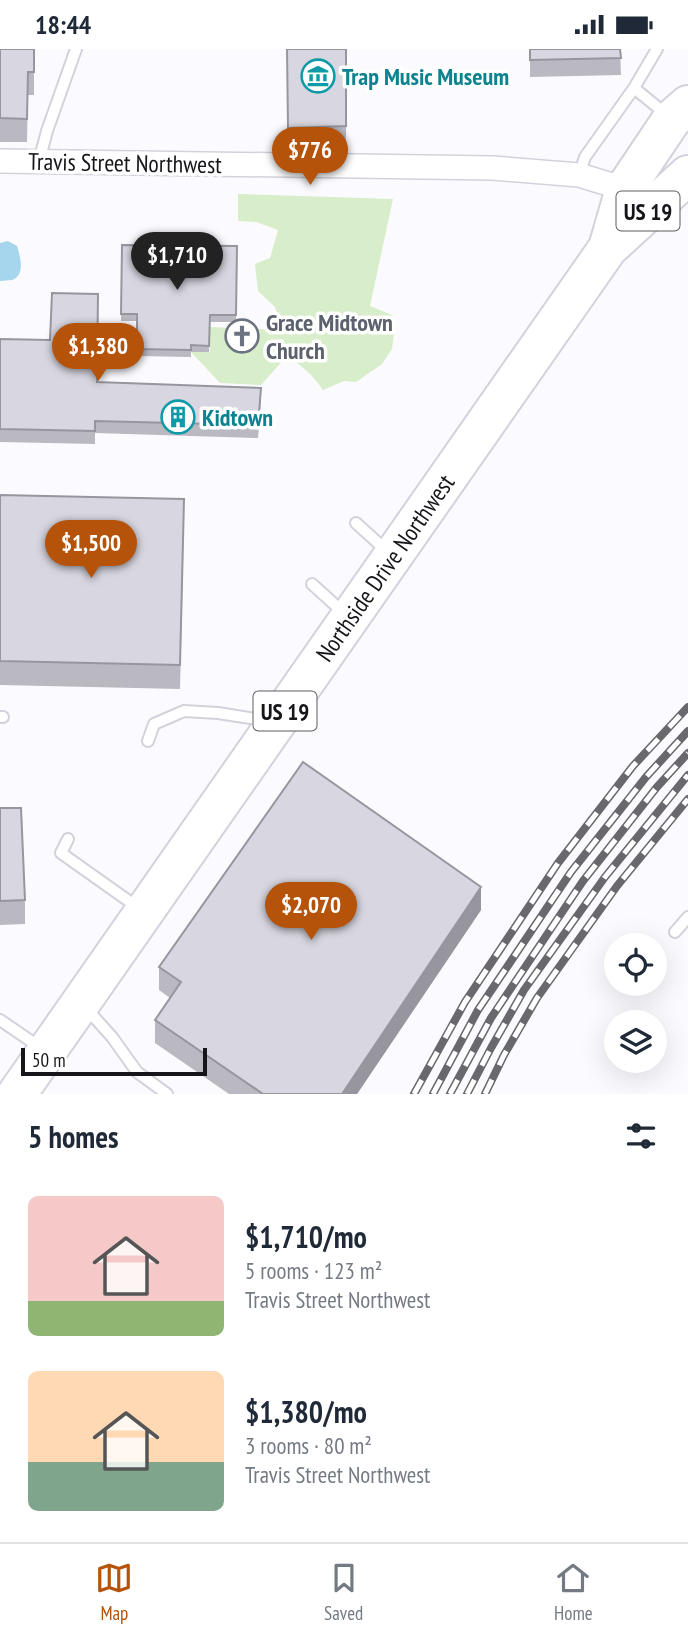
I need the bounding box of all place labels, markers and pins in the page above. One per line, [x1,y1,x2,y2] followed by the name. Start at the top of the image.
[299,57,337,95] museum icon: Trap Music Museum
[342,61,509,92] place label: Trap Music Museum
[269,127,351,187] pin: $776
[120,233,234,292] pin: $1,710
[266,307,393,366] place label: Grace Midtown Church
[223,317,261,355] church icon: Grace Midtown Church
[41,323,155,383] pin: $1,380
[159,398,197,436] building icon: Kidtown
[202,402,273,433] place label: Kidtown
[34,521,148,580] pin: $1,500
[254,883,368,942] pin: $2,070

